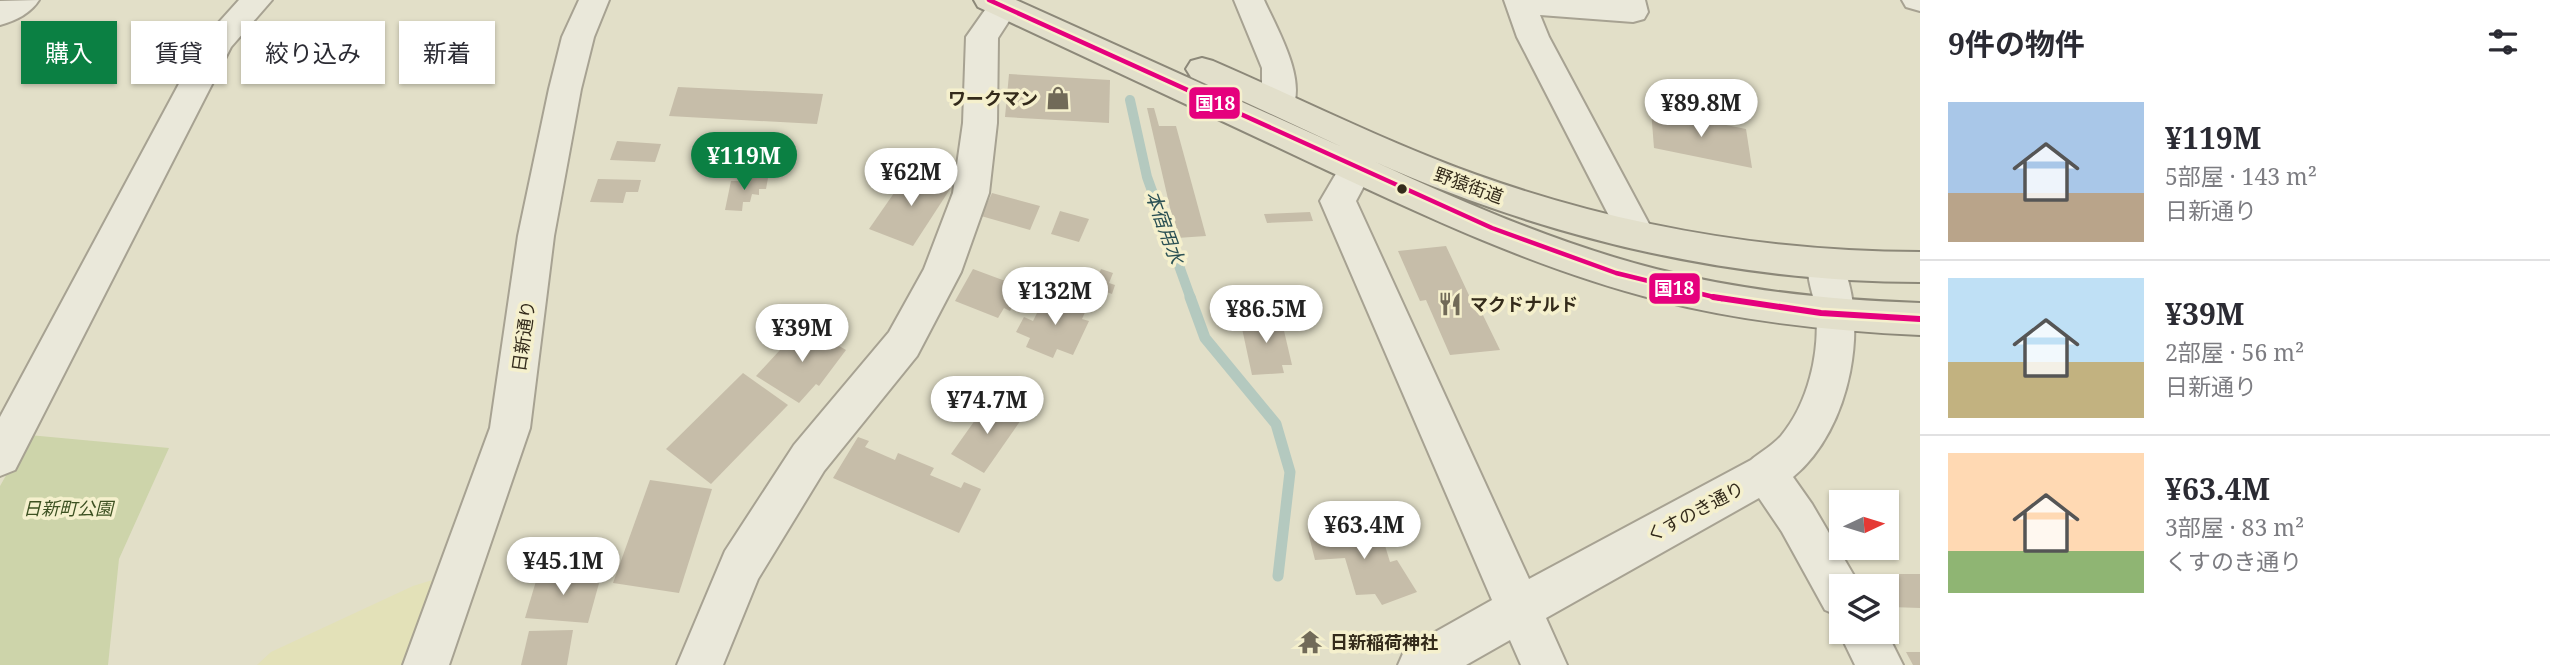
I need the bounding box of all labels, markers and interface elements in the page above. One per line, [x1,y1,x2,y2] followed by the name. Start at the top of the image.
[21,21,117,84] chip: 購入
[131,21,227,84] chip: 賃貸
[241,21,385,84] chip: 絞り込み
[399,21,495,84] chip: 新着
[1948,23,2085,64] text: 9件の物件
[2484,23,2522,61] icon: filters
[1644,80,1758,139] pin: ¥89.8M
[1044,84,1072,112] shop icon: ワークマン
[948,86,1038,110] place label: ワークマン
[1188,86,1241,120] line badge: 国18
[1661,86,1741,118] text: ¥89.8M
[1195,90,1235,116] text: 国18
[2165,117,2261,158] text: ¥119M
[2004,130,2088,214] icon: home
[695,132,793,192] pin: ¥119M
[707,139,781,171] text: ¥119M
[870,148,952,208] pin: ¥62M
[881,155,941,187] text: ¥62M
[2165,160,2317,192] text: 5部屋 · 143 m²
[1431,161,1507,209] street label: 野猿街道
[1395,182,1409,196] unlabelled marker
[1140,187,1191,269] water label: 本宿用水
[2165,194,2257,226] text: 日新通り
[1006,268,1104,327] pin: ¥132M
[1648,272,1701,305] line badge: 国18
[1018,274,1092,306] text: ¥132M
[1654,275,1694,301] text: 国18
[1209,286,1323,345] pin: ¥86.5M
[1436,290,1464,318] restaurant icon: マクドナルド
[1226,292,1306,324] text: ¥86.5M
[1470,292,1578,316] place label: マクドナルド
[2165,293,2244,334] text: ¥39M
[506,299,540,373] street label: 日新通り
[761,304,843,364] pin: ¥39M
[2004,306,2088,390] icon: home
[772,311,832,343] text: ¥39M
[2165,336,2304,368] text: 2部屋 · 56 m²
[2165,370,2257,402] text: 日新通り
[930,376,1044,436] pin: ¥74.7M
[947,383,1027,415] text: ¥74.7M
[2165,468,2270,509] text: ¥63.4M
[1642,475,1748,547] street label: くすのき通り
[2004,481,2088,565] icon: home
[1829,490,1899,560] north arrow
[1829,490,1899,644] map controls
[23,496,116,520] park label: 日新町公園
[1307,502,1421,561] pin: ¥63.4M
[1324,508,1404,540] text: ¥63.4M
[2165,511,2304,543] text: 3部屋 · 83 m²
[506,538,620,597] pin: ¥45.1M
[523,544,603,576] text: ¥45.1M
[2165,545,2302,577] text: くすのき通り
[1829,574,1899,644] button: layers
[1296,628,1324,656] temple icon: 日新稲荷神社
[1330,630,1438,654] place label: 日新稲荷神社

